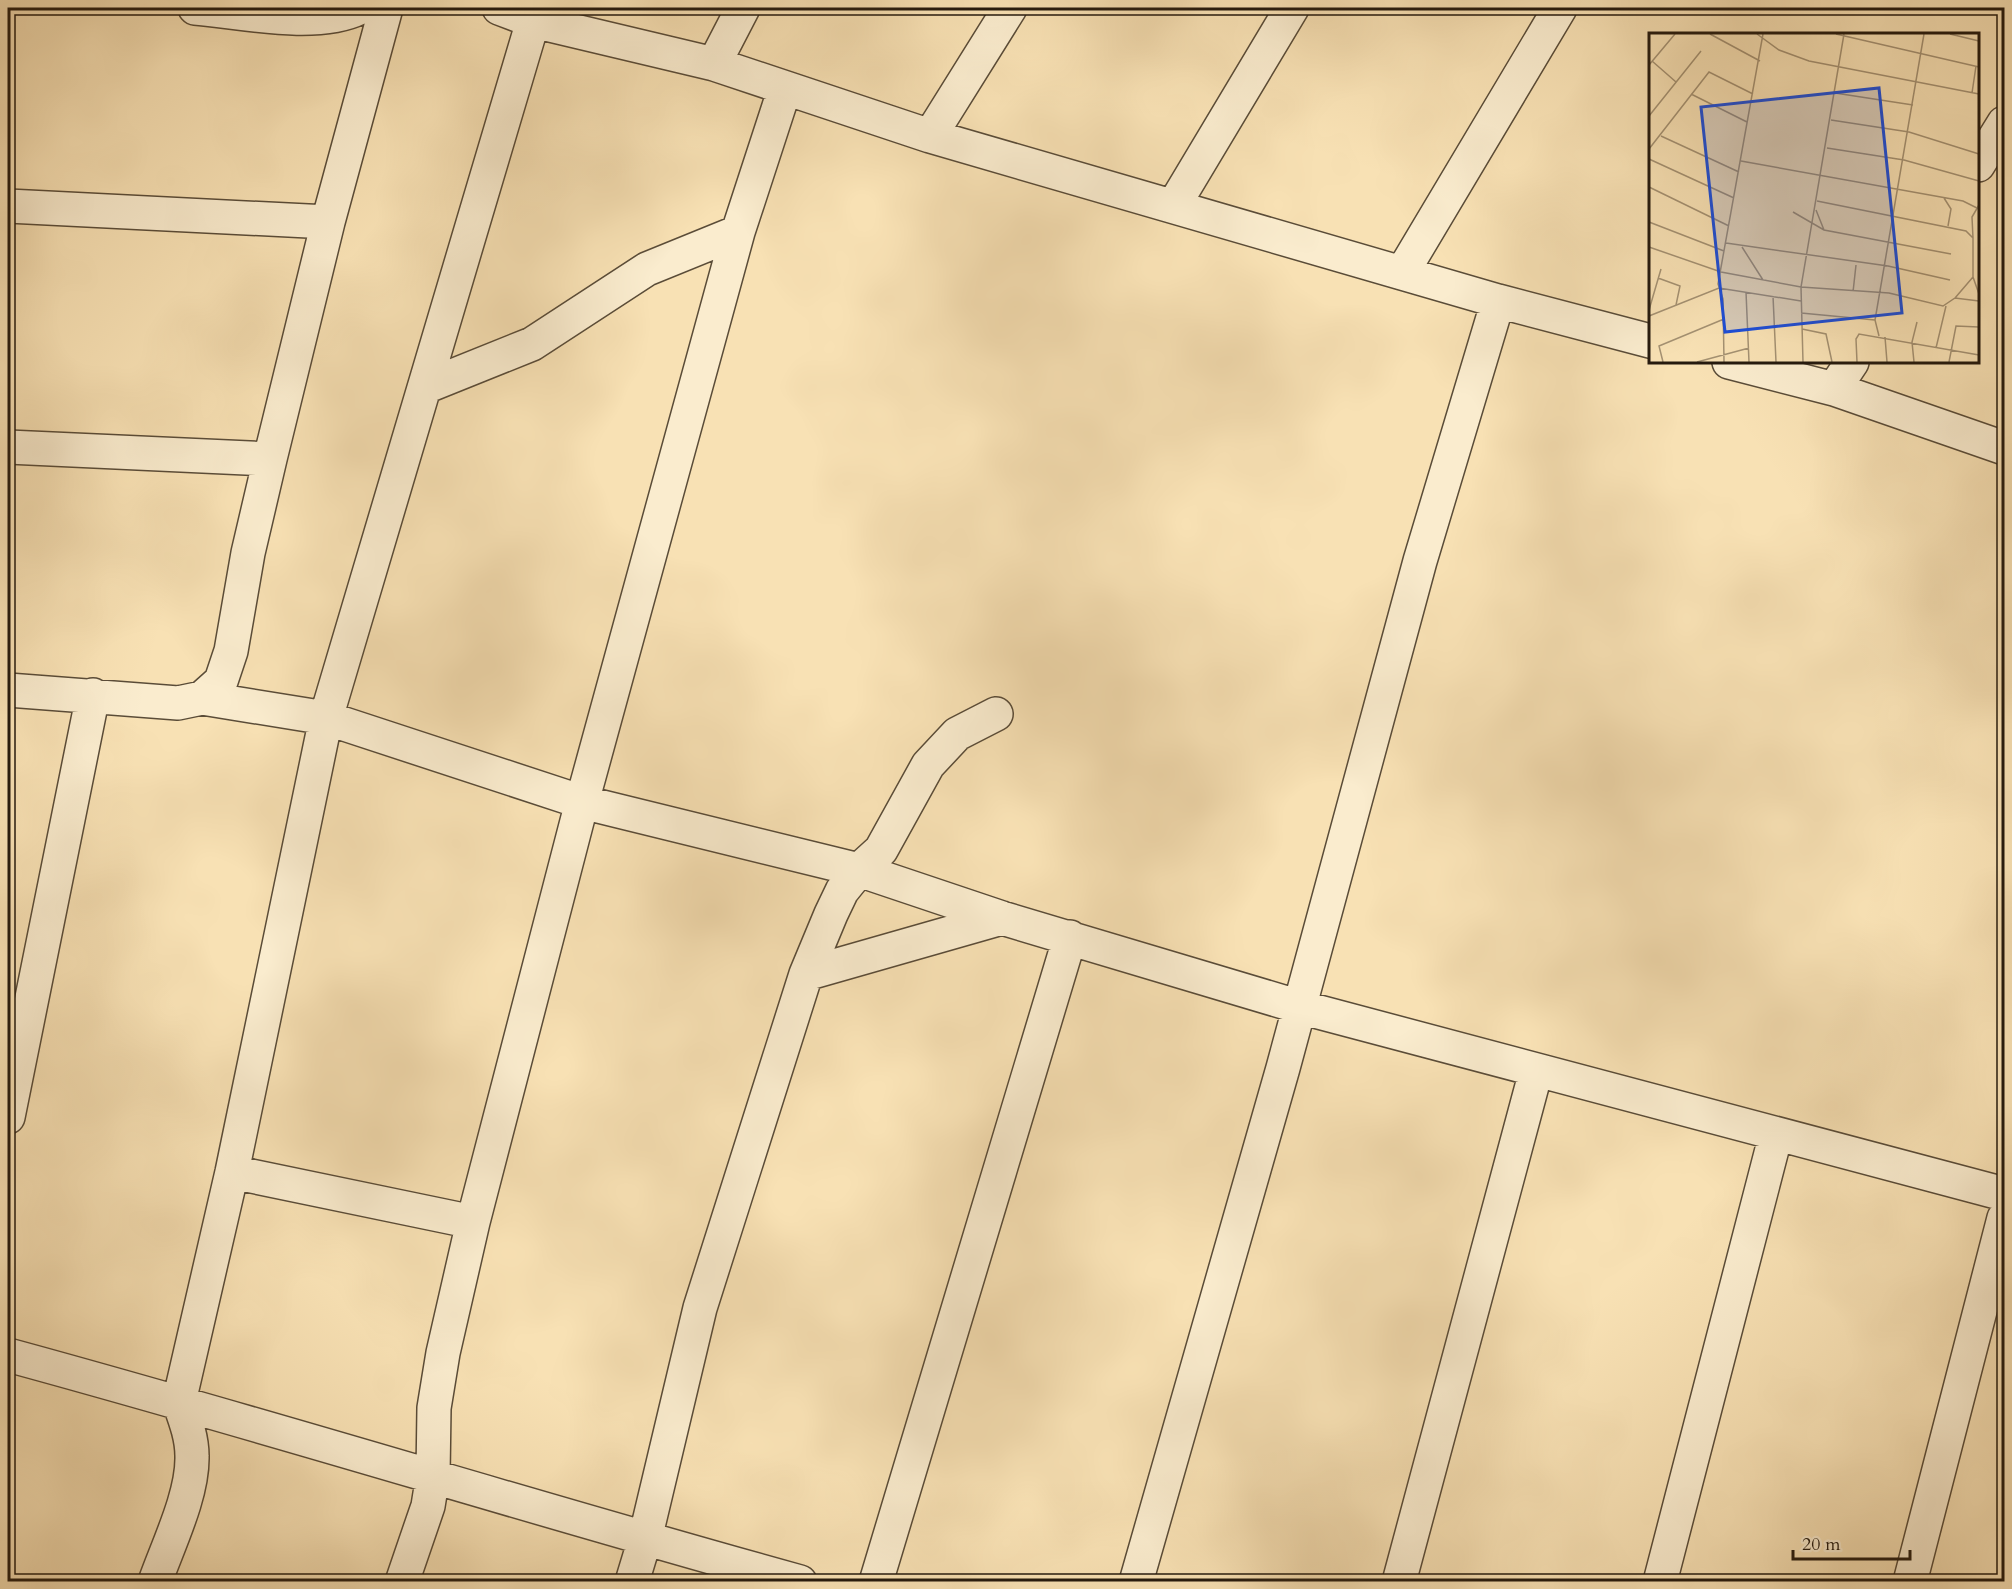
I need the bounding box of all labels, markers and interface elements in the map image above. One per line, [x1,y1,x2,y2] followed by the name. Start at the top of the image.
[1649,33,1979,363] inset map
[1793,1523,1910,1561] scale bar
[1802,1532,1841,1557] text: 20 m

